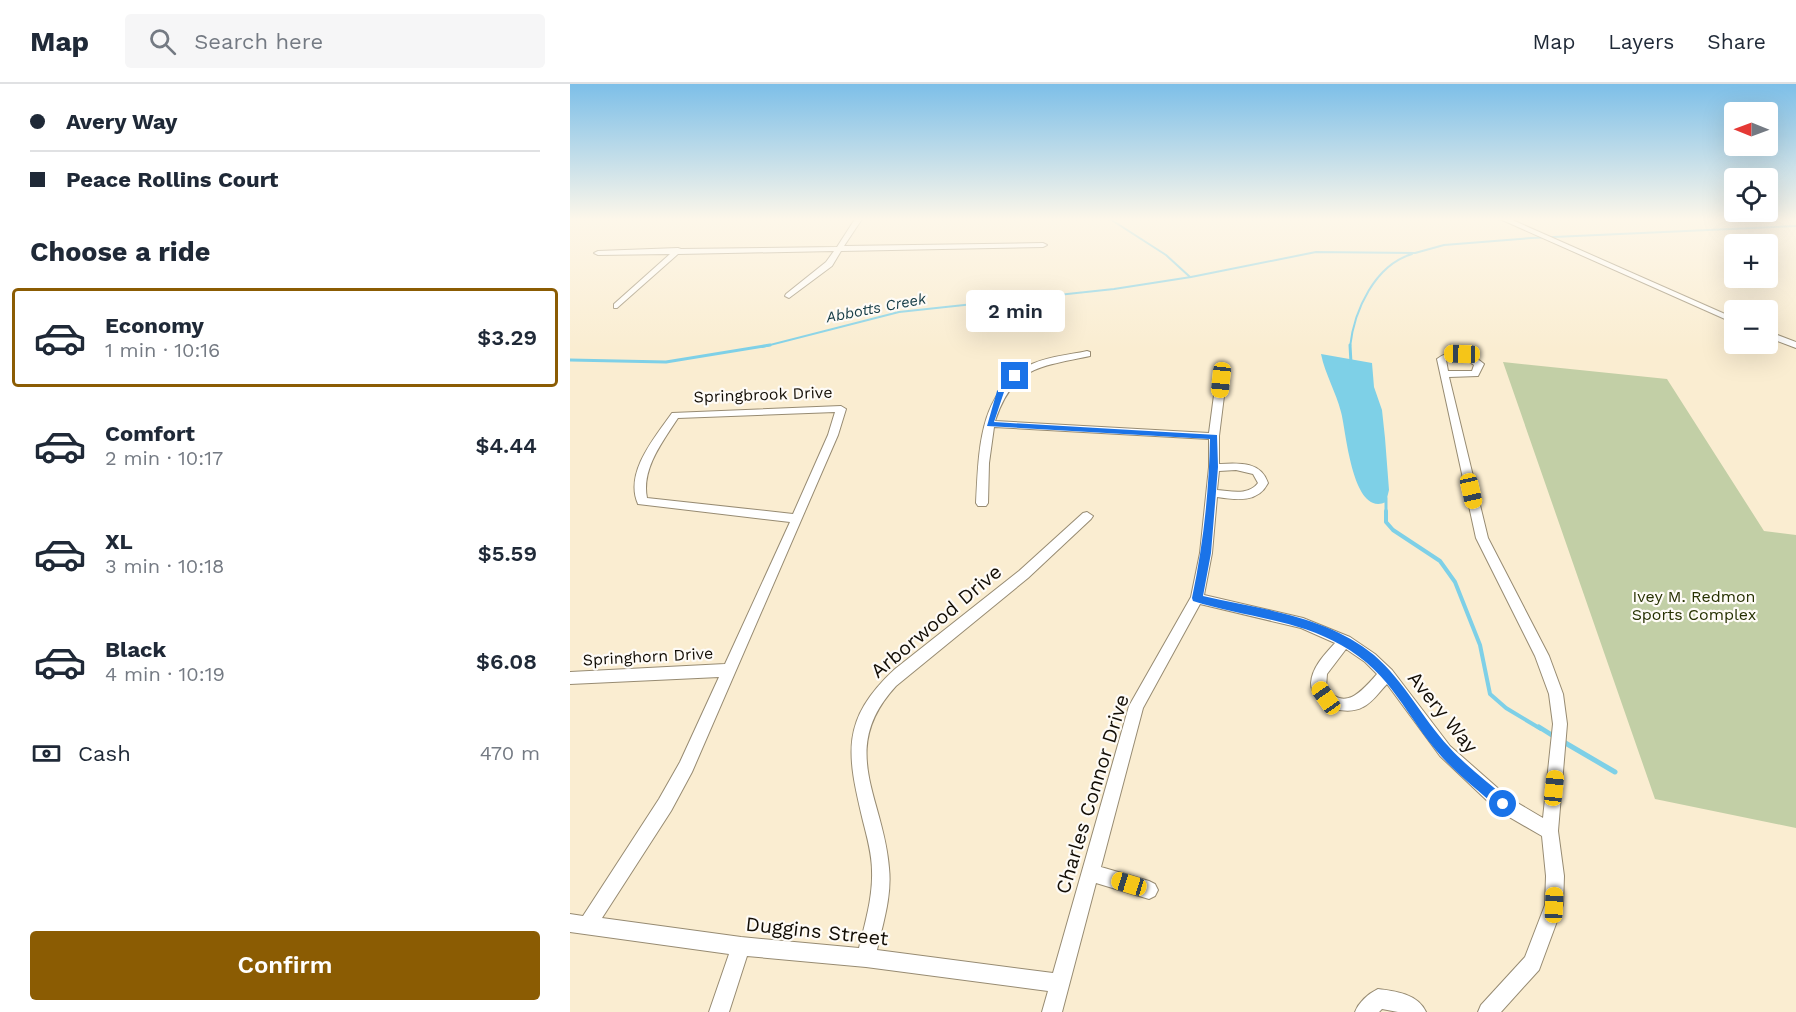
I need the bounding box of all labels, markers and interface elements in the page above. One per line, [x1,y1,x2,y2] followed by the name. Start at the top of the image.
[125,14,545,68] search box
[30,25,89,58] text: Map
[146,25,179,58] icon: search
[194,29,323,54] text: Search here
[1532,29,1575,54] text: Map
[1608,29,1674,54] text: Layers
[1707,29,1766,54] text: Share
[1724,102,1778,156] north arrow
[1724,102,1778,354] map controls
[66,109,177,134] text: Avery Way
[66,167,278,192] text: Peace Rollins Court
[1724,168,1778,222] button: locate
[1724,234,1778,288] button: +
[30,236,210,268] text: Choose a ride
[824,289,928,327] water label: Abbotts Creek
[966,289,1064,331] callout: 2 min
[988,299,1043,323] text: 2 min
[1724,300,1778,354] button: −
[33,311,87,365] icon: car
[105,313,204,338] text: Economy
[477,325,537,350] text: $3.29
[105,338,220,362] text: 1 min · 10:16
[1444,345,1480,363] car
[1210,361,1232,399] car
[1001,362,1028,389] route end
[693,383,833,406] street label: Springbrook Drive
[33,419,87,473] icon: car
[105,421,195,446] text: Comfort
[475,433,537,458] text: $4.44
[105,446,223,470] text: 2 min · 10:17
[1458,471,1484,511] car
[33,527,87,581] icon: car
[105,529,133,554] text: XL
[478,541,537,566] text: $5.59
[105,554,224,578] text: 3 min · 10:18
[866,559,1006,683] street label: Arborwood Drive
[1632,587,1756,624] park label: Ivey M. Redmon Sports Complex
[33,635,87,689] icon: car
[105,637,166,662] text: Black
[582,644,714,669] street label: Springhorn Drive
[476,649,537,674] text: $6.08
[105,662,225,686] text: 4 min · 10:19
[1403,666,1484,758] street label: Avery Way
[1308,678,1344,718] car
[1050,691,1134,897] street label: Charles Connor Drive
[30,737,63,770] icon: cash
[78,741,131,766] text: Cash
[480,741,540,765] text: 470 m
[1543,769,1565,807] car
[1489,790,1516,817] route start
[1109,870,1149,898] car
[1544,887,1564,923] car
[744,912,890,950] street label: Duggins Street
[30,931,540,1000] button: Confirm

